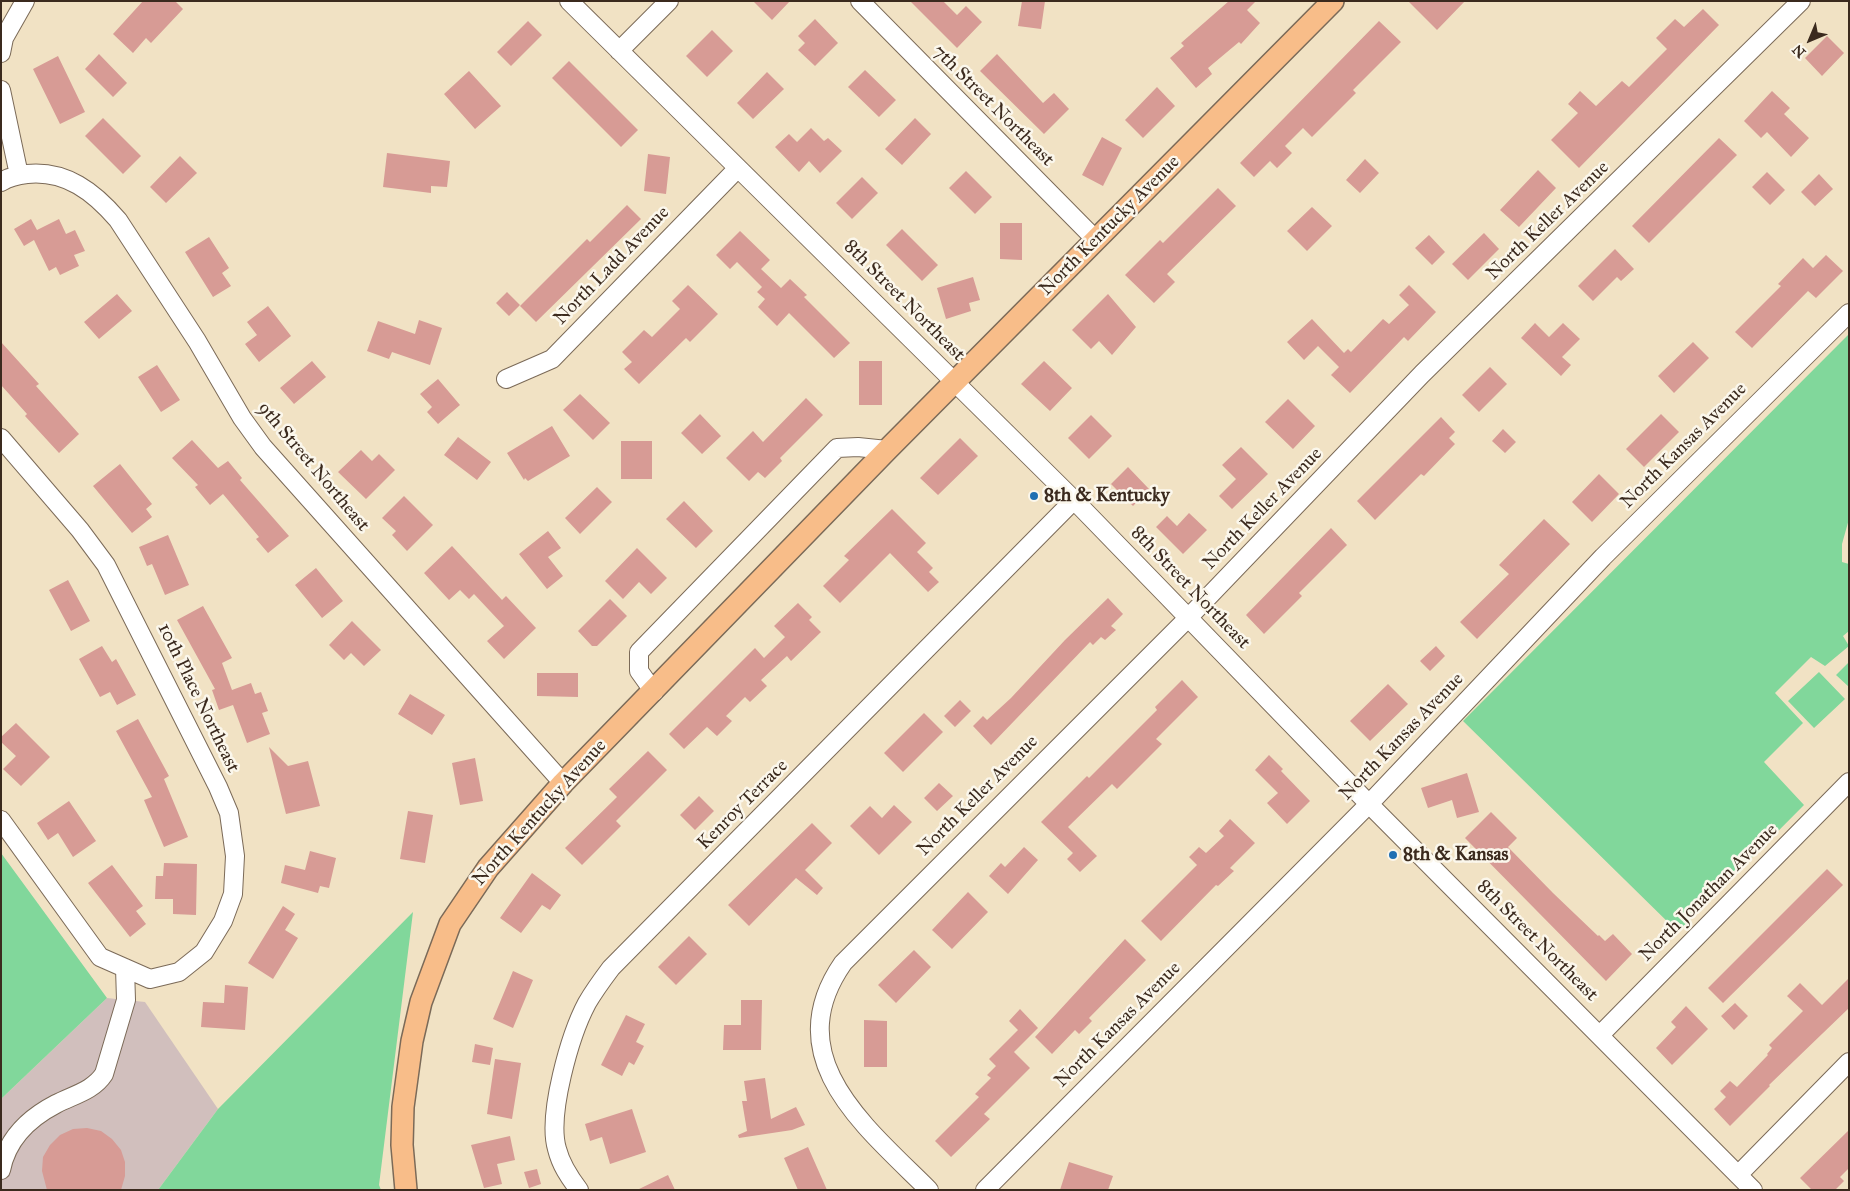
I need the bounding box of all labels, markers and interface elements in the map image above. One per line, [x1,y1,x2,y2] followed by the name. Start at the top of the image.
[1785,15,1835,65] north arrow
[928,41,1058,171] street label: 7th Street Northeast
[1789,41,1809,61] text: N
[1035,151,1185,301] street label: North Kentucky Avenue
[1482,157,1614,285] street label: North Keller Avenue
[550,202,674,330] street label: North Ladd Avenue
[839,236,969,366] street label: 8th Street Northeast
[1616,378,1752,514] street label: North Kansas Avenue
[252,398,374,536] street label: 9th Street Northeast
[1199,443,1327,575] street label: North Keller Avenue
[1044,485,1170,507] place label: 8th & Kentucky
[1028,490,1040,502] marker: 8th & Kentucky
[1125,522,1255,654] street label: 8th Street Northeast
[152,620,244,776] street label: 10th Place Northeast
[1335,668,1469,806] street label: North Kansas Avenue
[913,731,1043,861] street label: North Keller Avenue
[468,735,612,891] street label: North Kentucky Avenue
[693,755,793,855] street label: Kenroy Terrace
[1635,819,1783,967] street label: North Jonathan Avenue
[1403,844,1508,866] place label: 8th & Kansas
[1387,849,1399,861] marker: 8th & Kansas
[1472,876,1602,1006] street label: 8th Street Northeast
[1050,957,1186,1093] street label: North Kansas Avenue

